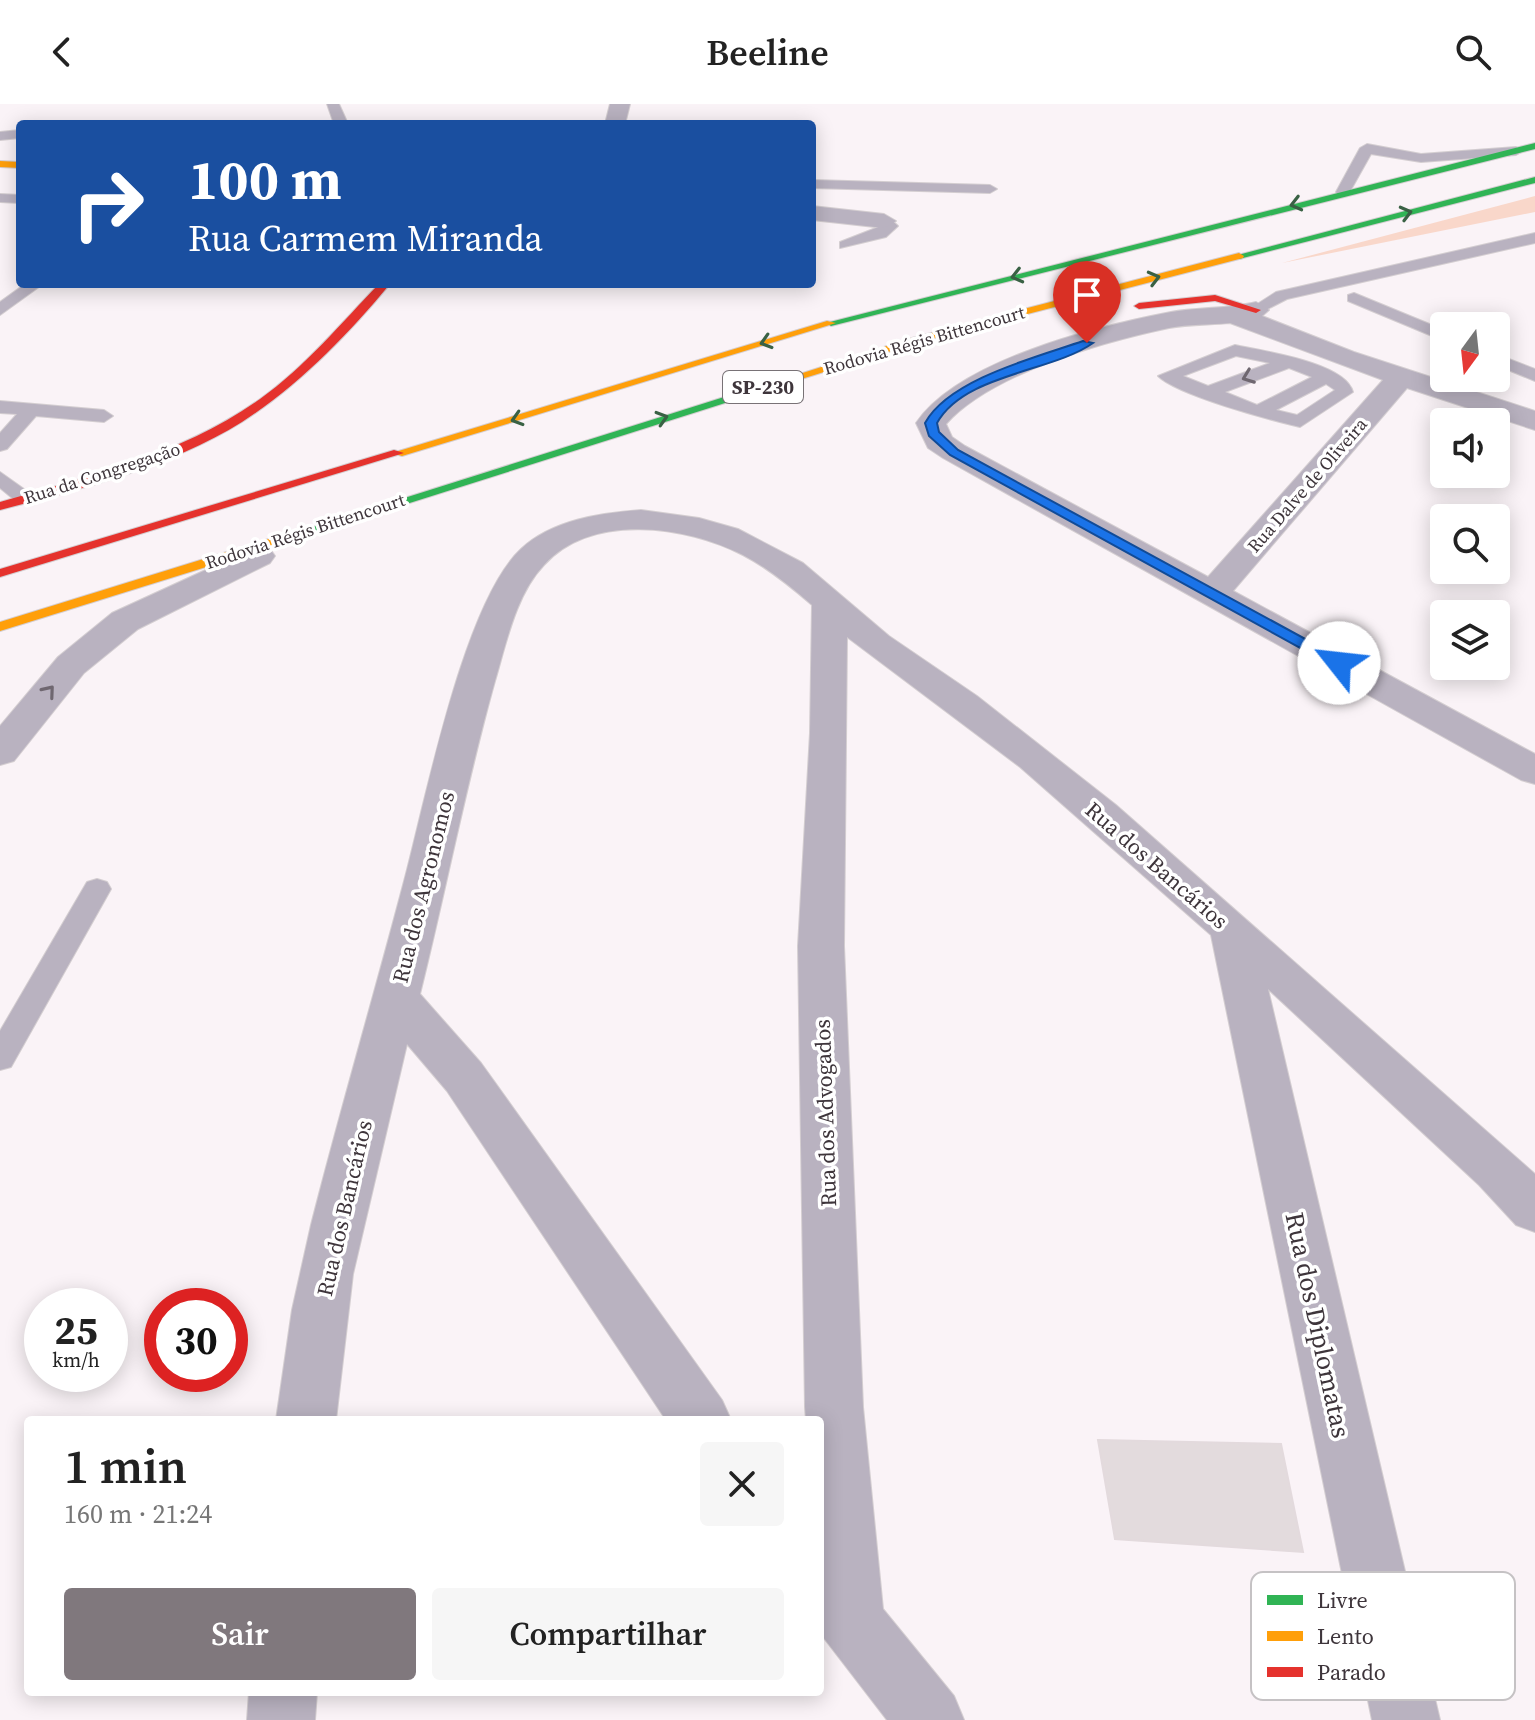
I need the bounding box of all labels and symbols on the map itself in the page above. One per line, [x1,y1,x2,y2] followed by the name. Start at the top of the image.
[1290,195,1303,212] one-way arrow
[1398,206,1412,223] one-way arrow
[1053,261,1121,343] pin
[1011,267,1025,284] one-way arrow
[1147,271,1161,288] one-way arrow
[821,299,1028,381] street label: Rodovia Régis Bittencourt
[1430,312,1510,392] north arrow
[759,333,773,349] one-way arrow
[1242,368,1256,384] one-way arrow
[723,371,803,403] road number: SP-230
[511,409,525,425] one-way arrow
[654,411,668,427] one-way arrow
[1241,412,1373,558] street label: Rua Dalve de Oliveira
[21,436,183,510] street label: Rua da Congregação
[202,487,408,575] street label: Rodovia Régis Bittencourt
[1297,621,1381,705] position arrow
[39,686,54,701] one-way arrow
[385,788,461,986] street label: Rua dos Agronomos
[1079,795,1235,935] street label: Rua dos Bancários
[807,1019,843,1207] street label: Rua dos Advogados
[309,1117,379,1299] street label: Rua dos Bancários
[1276,1209,1360,1441] street label: Rua dos Diplomatas
[144,1288,248,1392] speed limit sign: 30
[1251,1572,1515,1700] legend
[1317,1585,1368,1615] text: Livre
[1317,1621,1374,1651] text: Lento
[1317,1657,1386,1687] text: Parado

